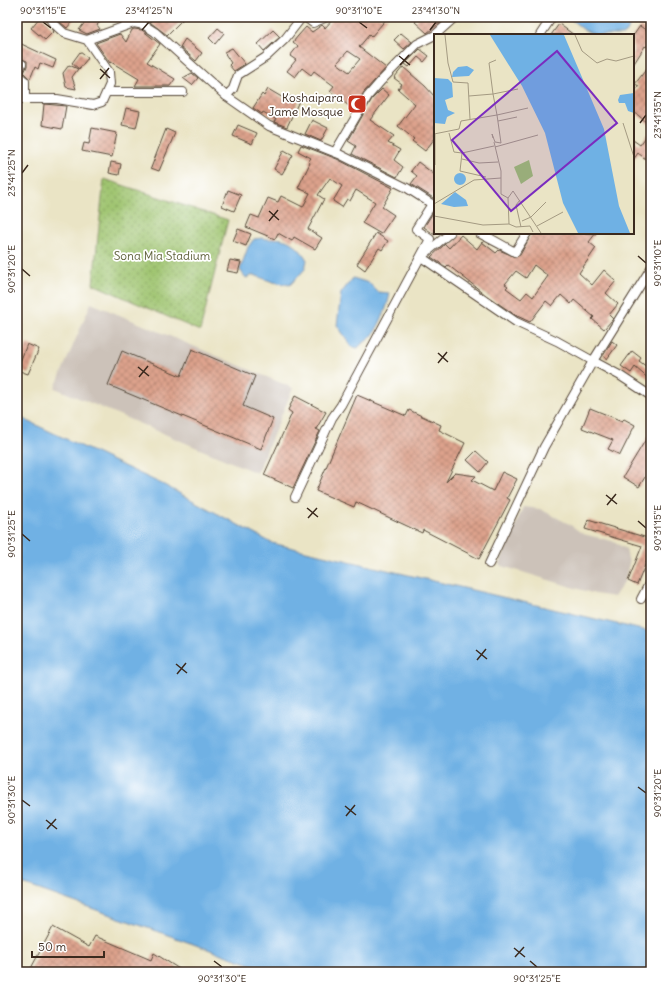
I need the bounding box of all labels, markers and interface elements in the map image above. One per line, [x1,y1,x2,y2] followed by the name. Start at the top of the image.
[20,4,66,17] text: 90°31'15"E
[125,4,173,17] text: 23°41'25"N
[336,4,383,17] text: 90°31'10"E
[412,4,460,17] text: 23°41'30"N
[434,34,634,234] inset map
[268,90,343,119] place label: Koshaipara Jame Mosque
[651,91,664,139] text: 23°41'35"N
[346,93,368,115] mosque icon: Koshaipara Jame Mosque
[5,149,18,197] text: 23°41'25"N
[651,239,664,286] text: 90°31'10"E
[5,245,18,293] text: 90°31'20"E
[114,248,211,263] park label: Sona Mia Stadium
[651,505,664,551] text: 90°31'15"E
[5,510,18,558] text: 90°31'25"E
[651,769,664,817] text: 90°31'20"E
[5,776,18,824] text: 90°31'30"E
[32,933,104,959] scale bar
[38,939,67,954] text: 50 m
[198,972,246,985] text: 90°31'30"E
[513,972,561,985] text: 90°31'25"E

